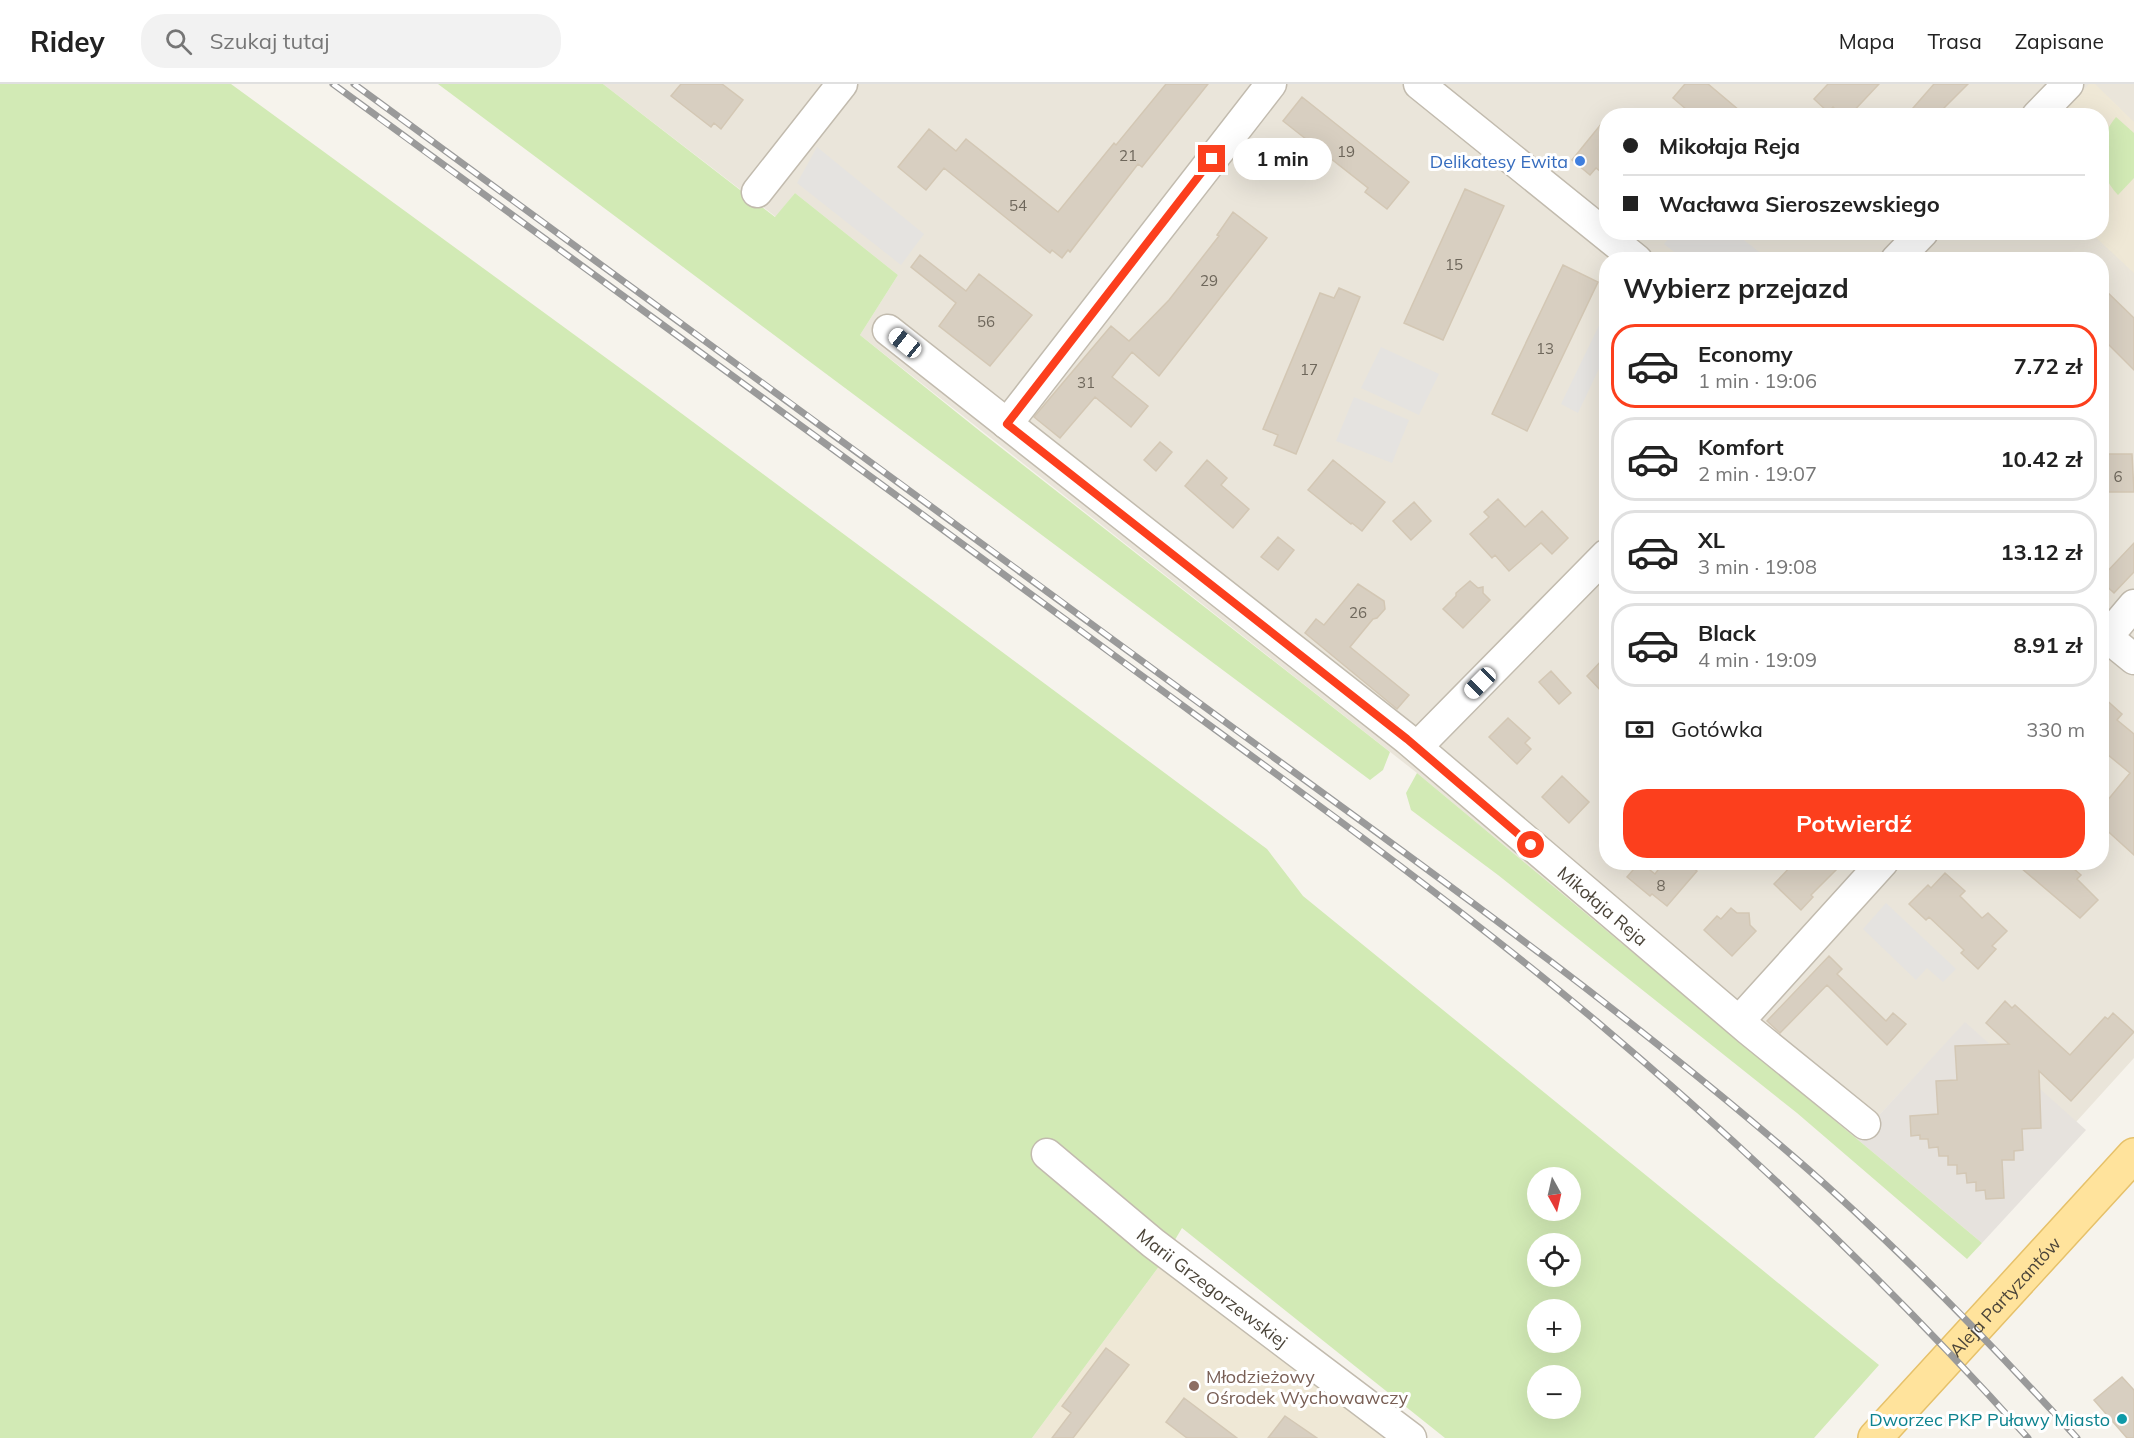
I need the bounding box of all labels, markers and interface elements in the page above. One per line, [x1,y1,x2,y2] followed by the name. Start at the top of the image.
[141,14,561,68] search box
[30,24,105,59] text: Ridey
[162,25,195,58] icon: search
[210,27,329,55] text: Szukaj tutaj
[1839,28,1895,54] text: Mapa
[1928,28,1982,54] text: Trasa
[2015,28,2104,54] text: Zapisane
[1659,132,1800,160] text: Mikołaja Reja
[1233,138,1332,180] callout: 1 min
[1337,142,1355,161] house number: 19
[1198,145,1225,172] route end
[1119,146,1137,165] house number: 21
[1256,146,1309,171] text: 1 min
[1430,150,1568,173] place label: Delikatesy Ewita
[1573,154,1587,168] marker: Delikatesy Ewita
[1659,190,1940,218] text: Wacława Sieroszewskiego
[1009,196,1027,215] house number: 54
[1445,255,1463,274] house number: 15
[1200,271,1218,290] house number: 29
[1623,271,1849,305] text: Wybierz przejazd
[977,312,995,331] house number: 56
[885,325,925,361] car
[1536,339,1554,358] house number: 13
[1626,339,1680,393] icon: car
[1698,340,1793,368] text: Economy
[2014,352,2082,380] text: 7.72 zł
[1300,360,1318,379] house number: 17
[1698,368,1817,393] text: 1 min · 19:06
[1077,373,1095,392] house number: 31
[1626,432,1680,486] icon: car
[1698,433,1784,461] text: Komfort
[2000,445,2082,473] text: 10.42 zł
[1698,461,1817,486] text: 2 min · 19:07
[2113,467,2123,486] house number: 6
[1626,525,1680,579] icon: car
[1698,526,1725,554] text: XL
[2000,538,2082,566] text: 13.12 zł
[1698,554,1817,579] text: 3 min · 19:08
[1349,603,1367,622] house number: 26
[1626,618,1680,672] icon: car
[1698,619,1756,647] text: Black
[2014,631,2082,659] text: 8.91 zł
[1698,647,1817,672] text: 4 min · 19:09
[1461,664,1499,702] car
[1623,713,1656,746] icon: cash
[1671,715,1763,743] text: Gotówka
[2026,717,2085,742] text: 330 m
[1623,789,2085,858] button: Potwierdź
[1517,831,1544,858] route start
[1553,861,1653,950] street label: Mikołaja Reja
[1656,876,1666,895] house number: 8
[1527,1167,1581,1221] north arrow
[1527,1167,1581,1419] map controls
[1132,1223,1293,1352] street label: Marii Grzegorzewskiej
[1944,1231,2066,1361] street label: Aleja Partyzantów
[1527,1233,1581,1287] button: locate
[1527,1299,1581,1353] button: +
[1206,1365,1408,1409] place label: Młodzieżowy Ośrodek Wychowawczy
[1527,1365,1581,1419] button: −
[1187,1379,1201,1393] marker: Młodzieżowy Ośrodek Wychowawczy
[1869,1408,2110,1431] place label: Dworzec PKP Puławy Miasto
[2115,1412,2129,1426] marker: Dworzec PKP Puławy Miasto

